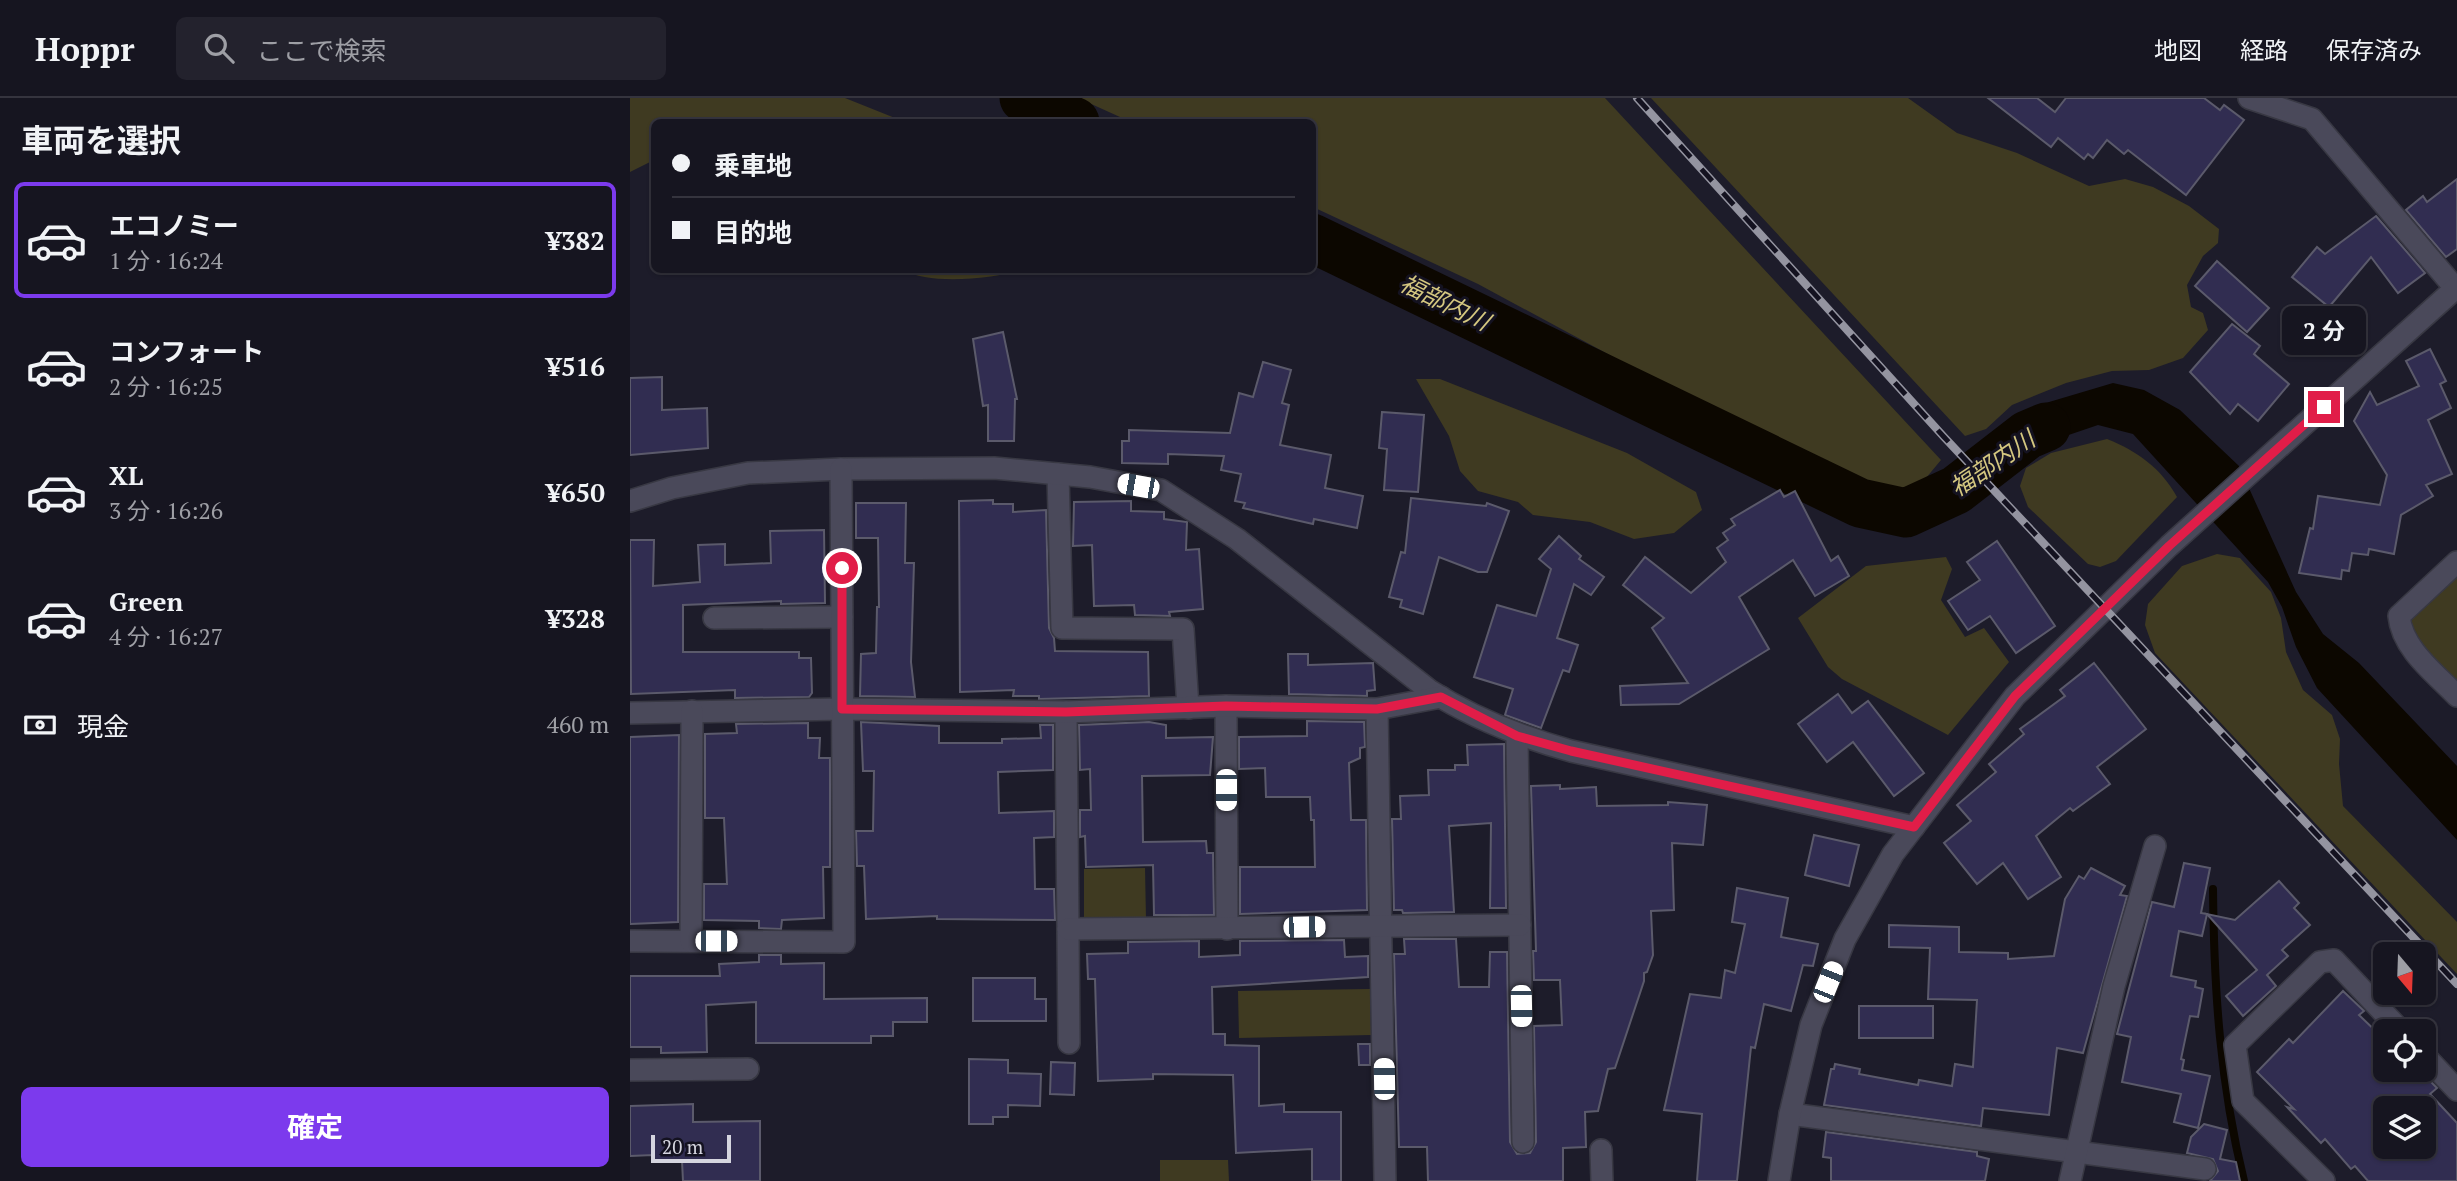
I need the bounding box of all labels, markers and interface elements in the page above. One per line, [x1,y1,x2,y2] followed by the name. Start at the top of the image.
[176,17,666,80] search box
[35,27,134,70] text: Hoppr
[200,29,238,67] icon: search
[256,33,386,67] text: ここで検索
[2154,34,2202,66] text: 地図
[2240,34,2288,66] text: 経路
[2326,34,2422,66] text: 保存済み
[21,119,181,161] text: 車両を選択
[714,148,792,182] text: 乗車地
[109,208,239,242] text: エコノミー
[25,209,88,272] icon: car
[714,215,792,249] text: 目的地
[546,223,605,257] text: ¥382
[109,245,223,276] text: 1 分 · 16:24
[1395,267,1498,339] water label: 福部内川
[2282,306,2366,354] callout: 2 分
[2303,315,2345,346] text: 2 分
[109,334,264,368] text: コンフォート
[25,335,88,398] icon: car
[546,349,605,383] text: ¥516
[109,371,223,402] text: 2 分 · 16:25
[2308,391,2340,423] route end
[1943,421,2043,503] water label: 福部内川
[109,458,143,492] text: XL
[25,461,88,524] icon: car
[1116,472,1161,500] car
[546,475,605,509] text: ¥650
[109,495,223,526] text: 3 分 · 16:26
[826,552,858,584] route start
[109,584,183,618] text: Green
[25,587,88,650] icon: car
[546,601,605,635] text: ¥328
[109,621,223,652] text: 4 分 · 16:27
[21,706,59,744] icon: cash
[77,709,129,743] text: 現金
[547,709,609,740] text: 460 m
[1216,769,1237,811] car
[1283,916,1326,938] car
[696,931,738,952] car
[2373,942,2436,1004] north arrow
[2373,942,2436,1159] map controls
[1811,959,1846,1005] car
[1511,985,1532,1027] car
[2373,1019,2436,1082] button: locate
[1374,1058,1395,1100] car
[21,1087,609,1167] button: 確定
[2373,1096,2436,1159] button: layers
[651,1132,732,1164] scale bar
[662,1134,703,1159] text: 20 m

